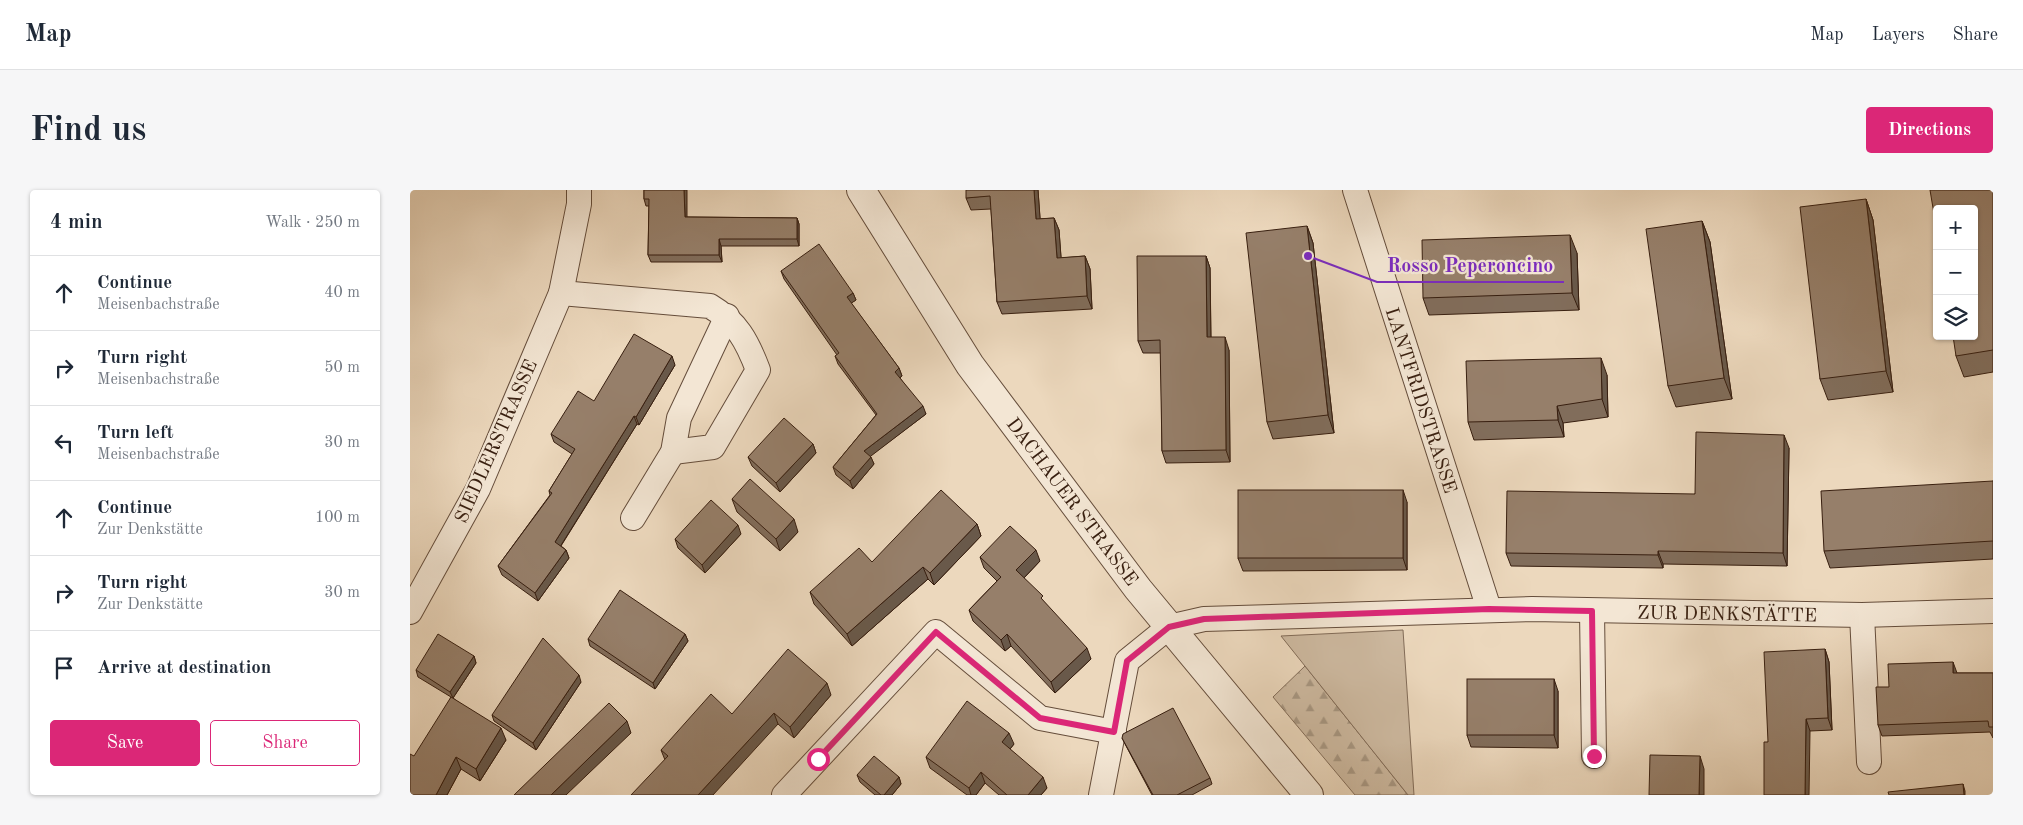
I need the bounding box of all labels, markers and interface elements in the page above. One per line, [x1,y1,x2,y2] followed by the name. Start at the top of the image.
[25,23,72,47] text: Map
[1810,26,1844,44] text: Map
[1872,26,1924,44] text: Layers
[1952,26,1998,44] text: Share
[1866,107,1993,153] button: Directions
[30,113,146,148] text: Find us
[1933,205,1978,340] map controls
[1933,205,1978,250] button: +
[50,212,103,233] text: 4 min
[265,215,360,231] text: Walk · 250 m
[1377,247,1564,282] callout: Rosso Peperoncino
[1933,250,1978,295] button: −
[1387,257,1553,277] text: Rosso Peperoncino
[97,274,172,293] text: Continue
[50,279,78,307] icon: ahead
[324,285,360,301] text: 40 m
[1933,295,1978,340] button: layers
[97,297,220,313] text: Meisenbachstraße
[1381,305,1459,496] street label: LANTFRIDSTRASSE
[97,349,187,368] text: Turn right
[50,354,78,382] icon: right
[453,357,542,527] street label: SIEDLERSTRASSE
[324,360,360,376] text: 50 m
[97,372,220,388] text: Meisenbachstraße
[1002,415,1140,590] street label: DACHAUER STRASSE
[97,424,174,443] text: Turn left
[50,429,78,457] icon: left
[324,435,360,451] text: 30 m
[97,447,220,463] text: Meisenbachstraße
[97,499,172,518] text: Continue
[50,504,78,532] icon: ahead
[315,510,360,526] text: 100 m
[97,522,203,538] text: Zur Denkstätte
[97,574,187,593] text: Turn right
[50,579,78,607] icon: right
[324,585,360,601] text: 30 m
[97,597,203,613] text: Zur Denkstätte
[1637,601,1817,627] street label: ZUR DENKSTÄTTE
[50,654,78,682] icon: arrive
[97,659,271,678] text: Arrive at destination
[50,720,200,766] button: Save
[210,720,360,766] button: Share
[1583,745,1606,768] route end
[807,748,830,771] route start

